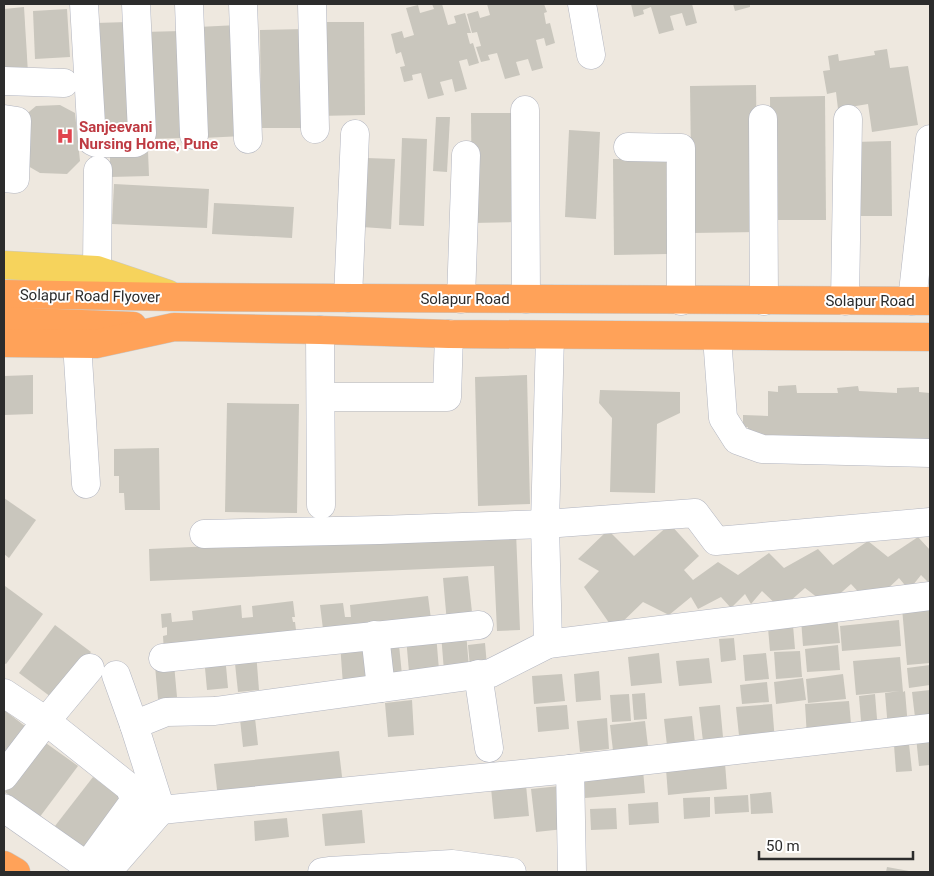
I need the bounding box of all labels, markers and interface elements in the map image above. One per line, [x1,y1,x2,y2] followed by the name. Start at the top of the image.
[79,118,218,153] place label: Sanjeevani Nursing Home, Pune
[55,126,75,146] hospital icon: Sanjeevani Nursing Home, Pune
[20,286,160,306] street label: Solapur Road Flyover
[420,290,510,308] street label: Solapur Road
[825,292,915,310] street label: Solapur Road
[759,828,913,860] scale bar
[766,837,800,855] text: 50 m

